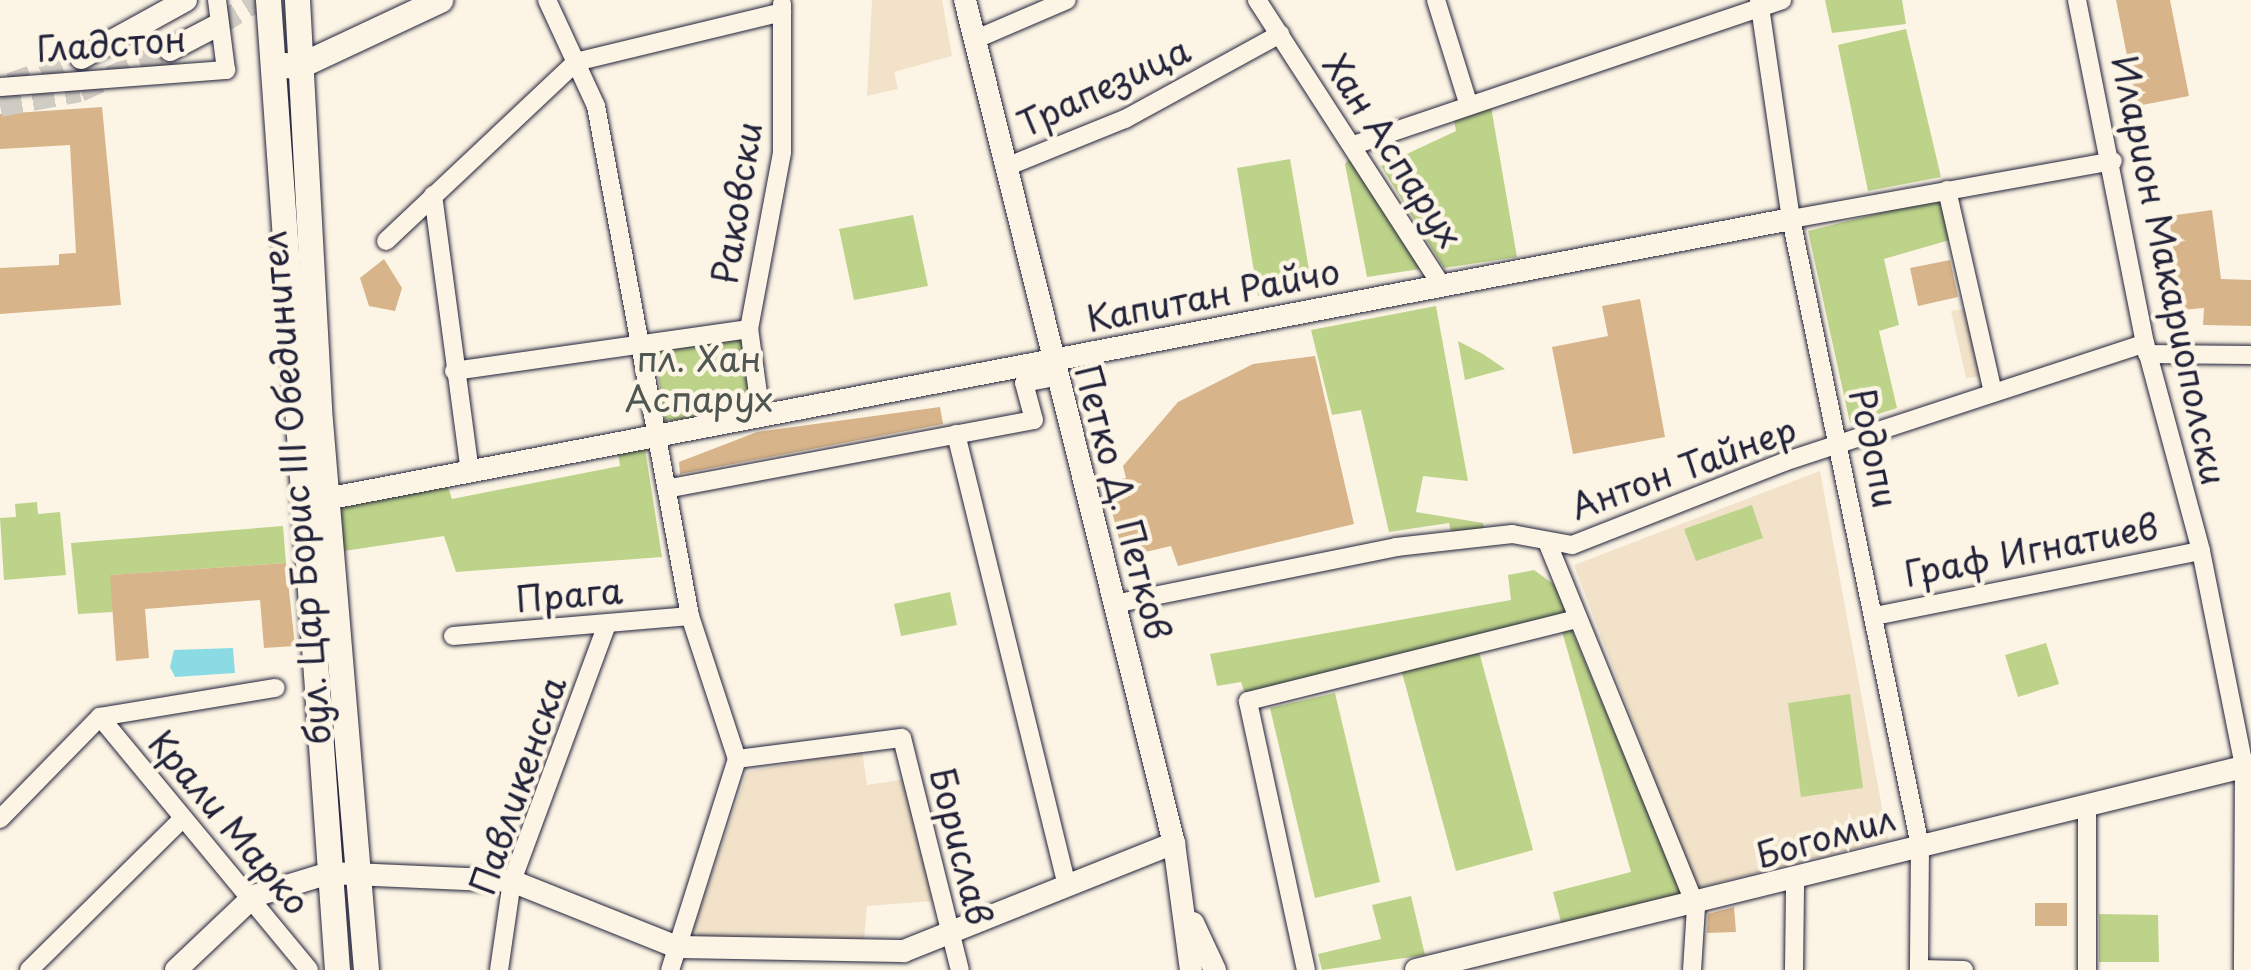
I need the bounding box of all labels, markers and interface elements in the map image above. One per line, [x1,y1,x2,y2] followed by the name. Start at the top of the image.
[35,17,187,69] street label: Гладстон
[1010,28,1196,144] street label: Трапезица
[1315,44,1473,256] street label: Хан Аспарух
[2104,51,2236,489] street label: Иларион Макариополски
[702,119,770,287] street label: Раковски
[251,227,339,749] street label: бул. Цар Борис III Обединител
[1083,249,1343,339] street label: Капитан Райчо
[625,337,773,419] park label: пл. Хан Аспарух
[1067,359,1181,645] street label: Петко Д. Петков
[1842,385,1908,511] street label: Родопи
[1564,407,1802,527] street label: Антон Тайнер
[1900,504,2162,594] street label: Граф Игнатиев
[514,568,624,620] street label: Прага
[460,671,574,899] street label: Павликенска
[140,721,320,923] street label: Крали Марко
[922,763,1002,929] street label: Борислав
[1750,796,1900,876] street label: Богомил

